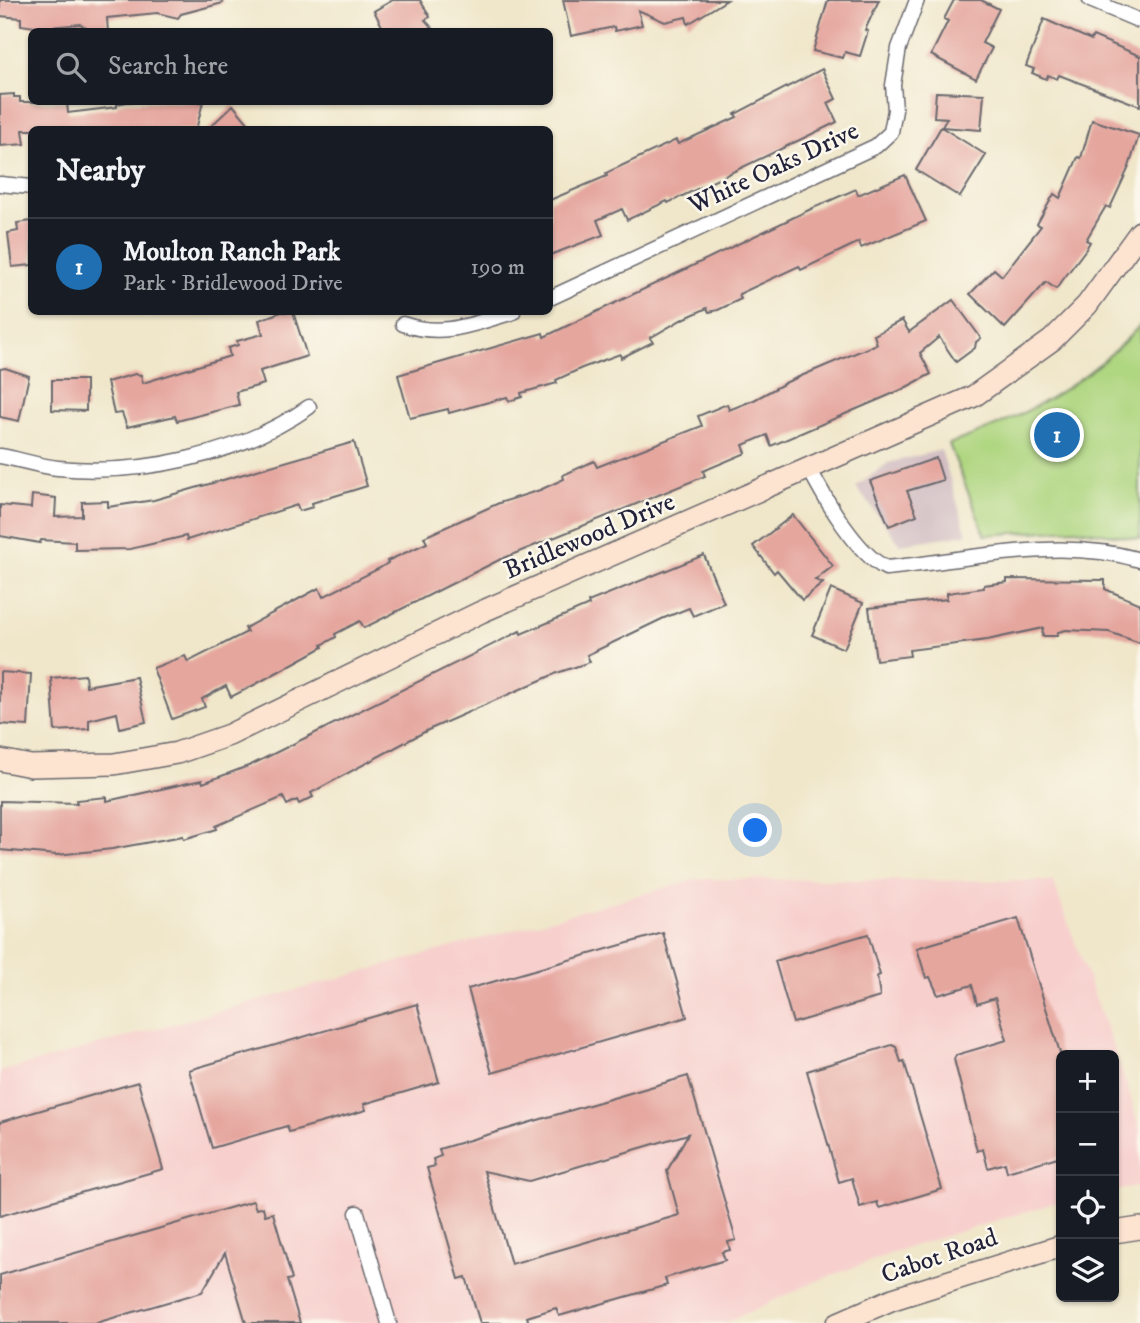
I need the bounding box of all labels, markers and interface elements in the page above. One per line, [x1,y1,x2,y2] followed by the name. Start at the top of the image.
[28,28,553,105] search box
[52,48,90,86] icon: search
[108,50,228,83] text: Search here
[682,115,864,223] street label: White Oaks Drive
[56,153,145,190] text: Nearby
[123,236,340,269] text: Moulton Ranch Park
[75,253,83,282] text: 1
[471,253,525,282] text: 190 m
[123,269,343,298] text: Park · Bridlewood Drive
[1034,409,1080,461] pin: 1
[499,486,680,587] street label: Bridlewood Drive
[738,813,772,847] your location
[1056,1050,1119,1302] map controls
[1056,1050,1119,1113] button: +
[1056,1113,1119,1176] button: −
[1056,1176,1119,1239] button: locate
[877,1221,1002,1292] street label: Cabot Road
[1056,1239,1119,1302] button: layers

